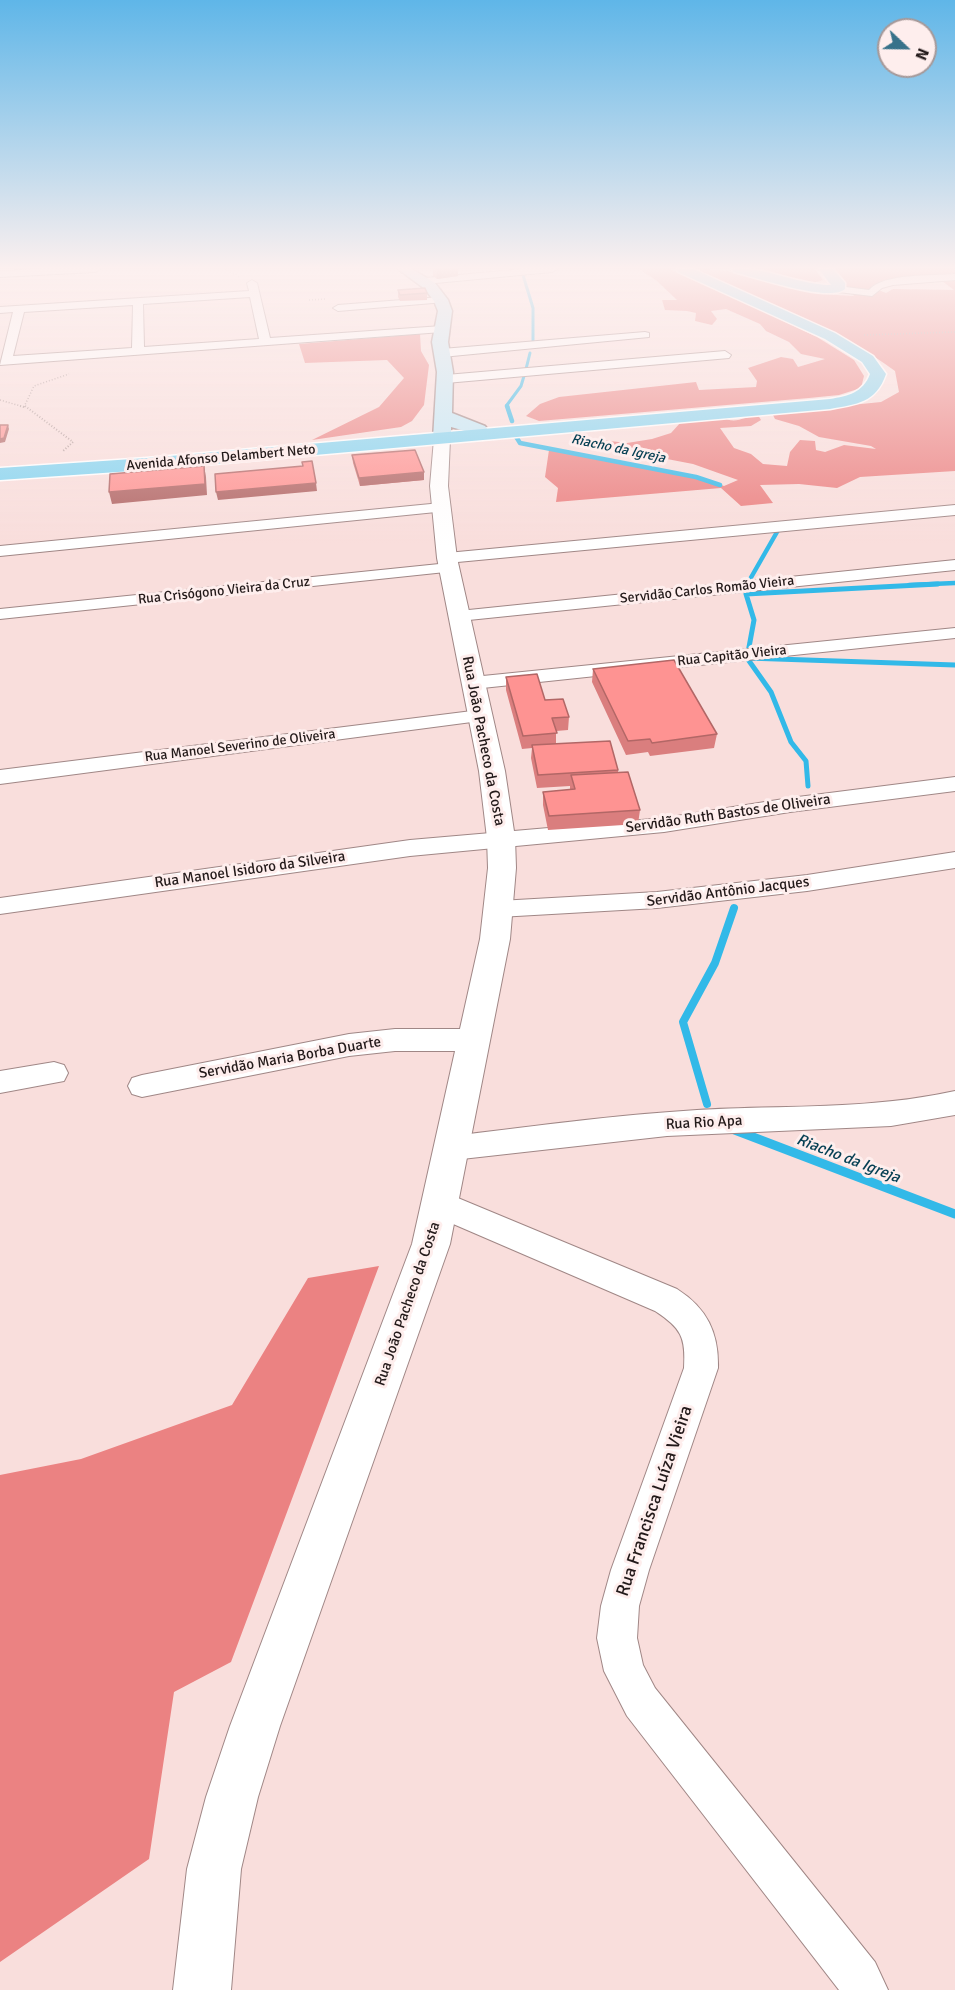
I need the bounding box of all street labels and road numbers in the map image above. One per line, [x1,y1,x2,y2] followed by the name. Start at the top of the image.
[126,441,316,475] street label: Avenida Afonso Delambert Neto
[619,572,795,608] street label: Servidão Carlos Romão Vieira
[137,574,311,608] street label: Rua Crisógono Vieira da Cruz
[677,642,787,670] street label: Rua Capitão Vieira
[458,655,508,827] street label: Rua João Pacheco da Costa
[144,726,336,766] street label: Rua Manoel Severino de Oliveira
[624,791,832,837] street label: Servidão Ruth Bastos de Oliveira
[153,848,347,892] street label: Rua Manoel Isidoro da Silveira
[646,873,810,911] street label: Servidão Antônio Jacques
[197,1033,383,1083] street label: Servidão Maria Borba Duarte
[665,1112,743,1134] street label: Rua Rio Apa
[371,1220,445,1388] street label: Rua João Pacheco da Costa
[612,1403,698,1599] street label: Rua Francisca Luíza Vieira

